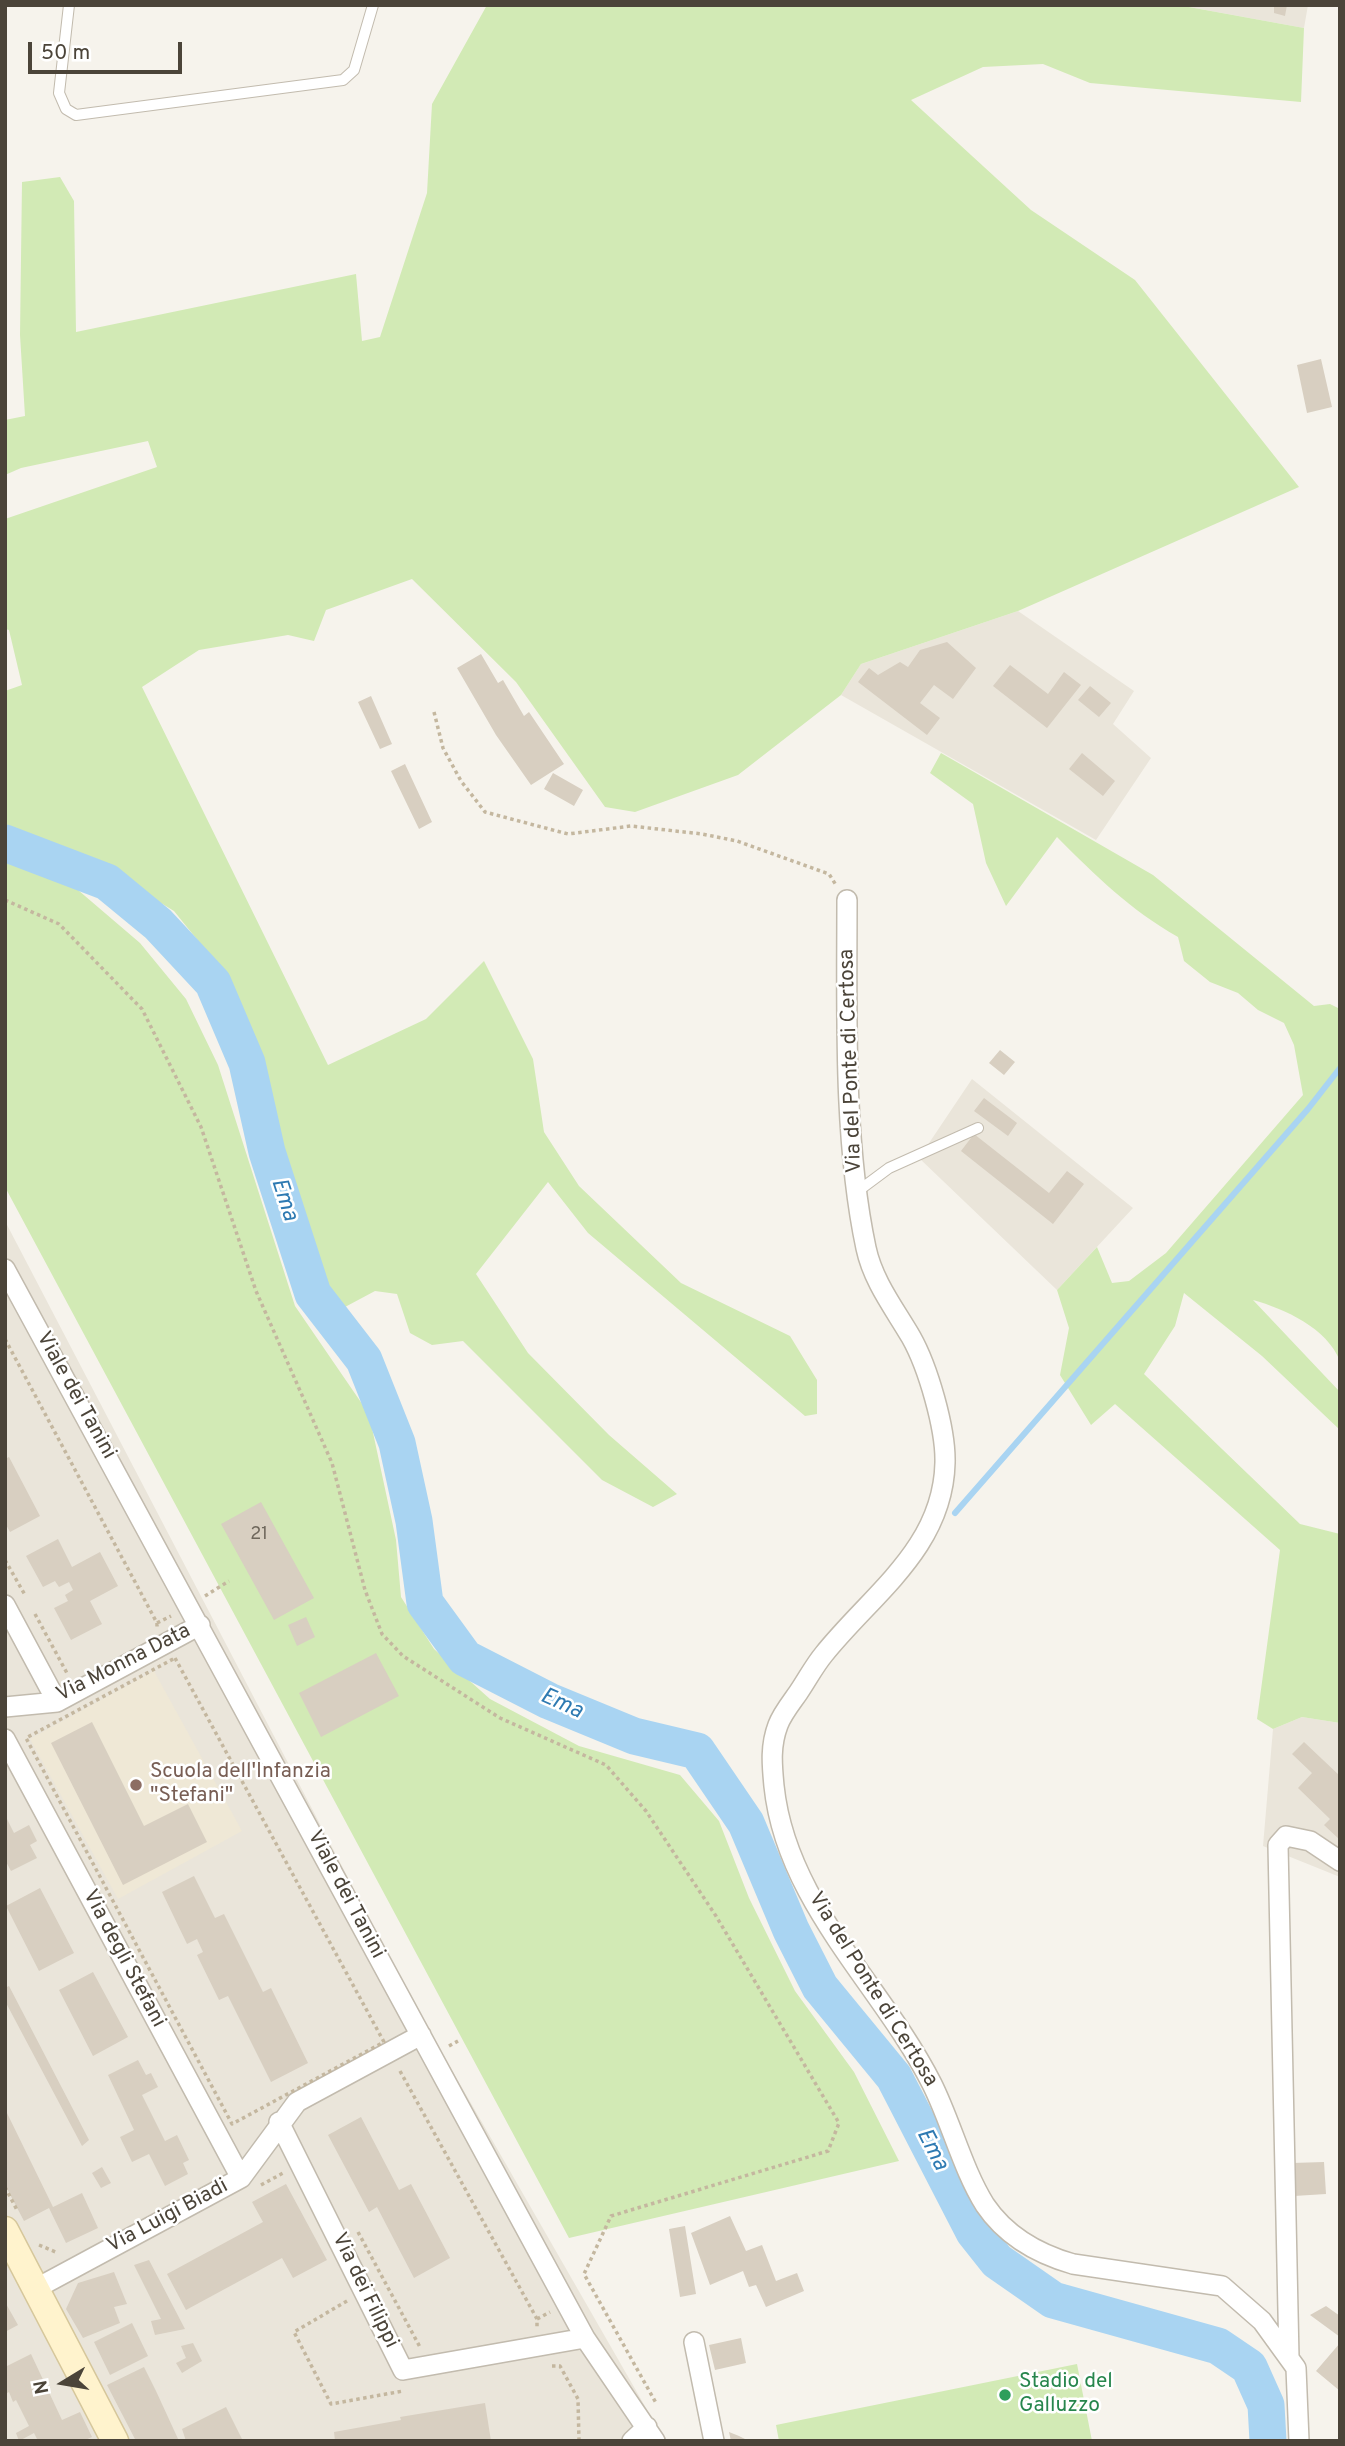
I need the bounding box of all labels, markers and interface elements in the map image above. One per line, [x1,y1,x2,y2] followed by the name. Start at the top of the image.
[32,28,186,72] scale bar
[41,40,90,67] text: 50 m
[835,948,869,1174] street label: Via del Ponte di Certosa
[263,1175,303,1225] water label: Ema
[30,1328,120,1464] street label: Viale dei Tanini
[250,1524,268,1546] house number: 21
[53,1619,195,1709] street label: Via Monna Data
[535,1684,587,1726] water label: Ema
[150,1760,331,1810] place label: Scuola dell'Infanzia "Stefani"
[128,1777,144,1793] marker: Scuola dell'Infanzia "Stefani"
[301,1827,389,1963] street label: Viale dei Tanini
[76,1886,170,2032] street label: Via degli Stefani
[802,1888,942,2092] street label: Via del Ponte di Certosa
[909,2124,953,2176] water label: Ema
[103,2175,233,2259] street label: Via Luigi Biadi
[325,2229,403,2353] street label: Via dei Filippi
[28,2348,98,2418] north arrow
[1019,2370,1113,2420] place label: Stadio del Galluzzo
[29,2378,55,2396] text: N
[997,2387,1013,2403] marker: Stadio del Galluzzo

